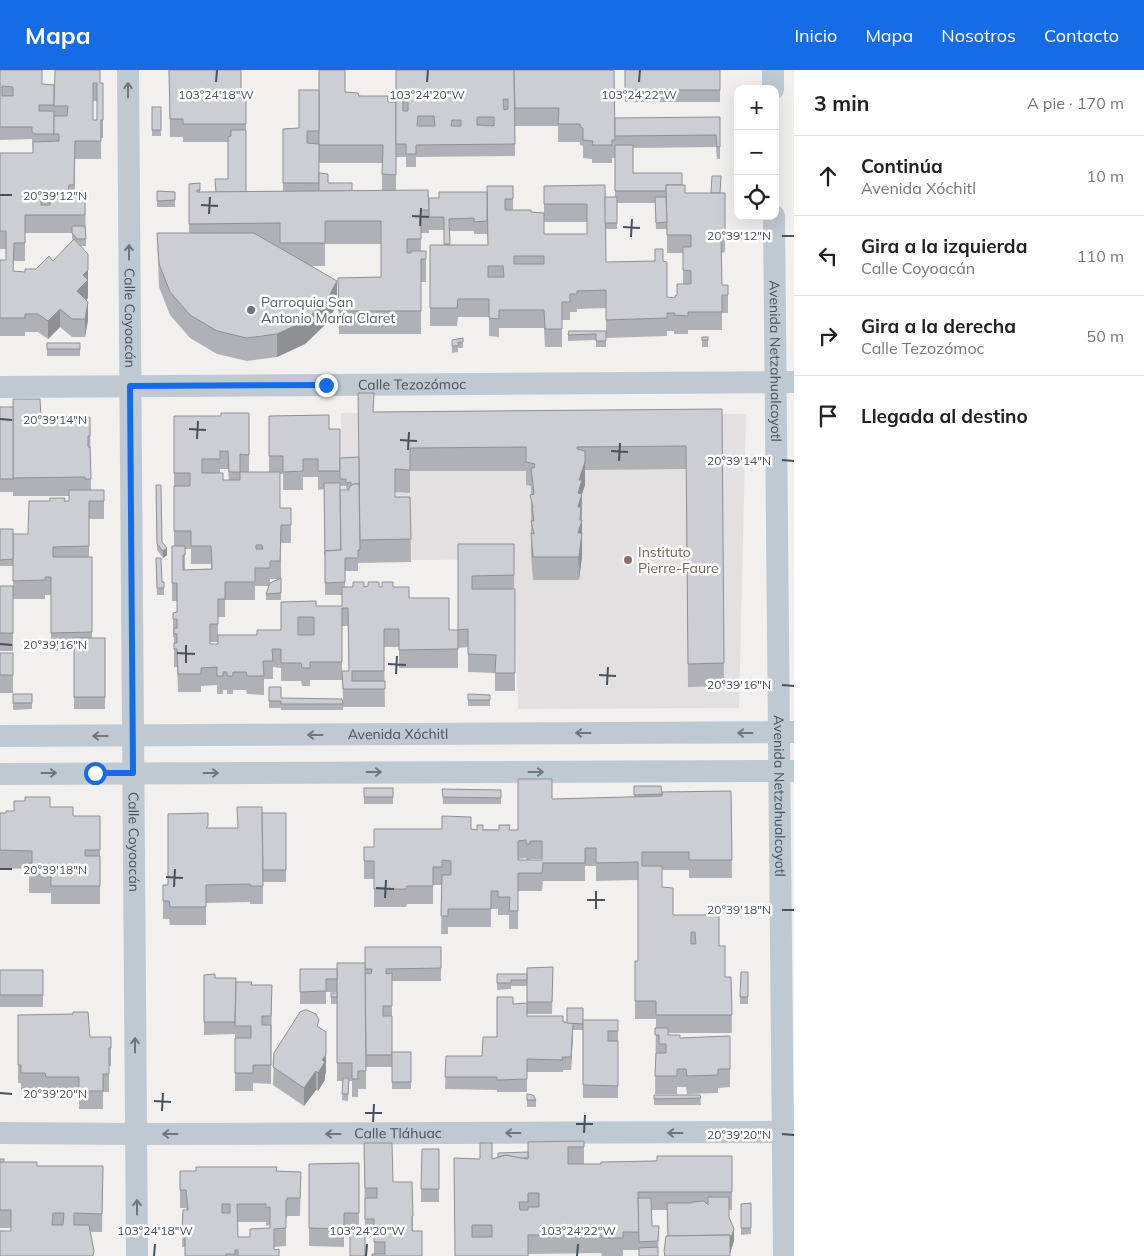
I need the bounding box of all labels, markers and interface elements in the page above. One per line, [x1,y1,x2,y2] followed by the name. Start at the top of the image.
[25,20,91,50] text: Mapa
[794,24,837,47] text: Inicio
[865,24,913,47] text: Mapa
[941,24,1016,47] text: Nosotros
[1044,24,1119,47] text: Contacto
[123,82,133,98] one-way arrow
[734,85,779,220] map controls
[734,85,779,130] button: +
[178,87,254,102] text: 103°24'18"W
[389,87,465,102] text: 103°24'20"W
[601,87,677,102] text: 103°24'22"W
[814,90,869,116] text: 3 min
[1027,93,1124,113] text: A pie · 170 m
[734,130,779,175] button: −
[861,154,943,178] text: Continúa
[814,162,842,190] icon: ahead
[1087,166,1124,186] text: 10 m
[734,175,779,220] button: locate
[861,178,976,198] text: Avenida Xóchitl
[23,188,87,203] text: 20°39'12"N
[707,228,771,243] text: 20°39'12"N
[861,234,1027,258] text: Gira a la izquierda
[814,242,842,270] icon: left
[124,245,134,261] one-way arrow
[1077,246,1124,266] text: 110 m
[861,258,975,278] text: Calle Coyoacán
[121,268,139,368] street label: Calle Coyoacán
[766,280,785,442] street label: Avenida Netzahualcoyotl
[261,293,395,327] place label: Parroquia San Antonio María Claret
[245,304,257,316] marker: Parroquia San Antonio María Claret
[861,314,1016,338] text: Gira a la derecha
[814,322,842,350] icon: right
[1087,326,1124,346] text: 50 m
[861,338,984,358] text: Calle Tezozómoc
[315,374,338,397] route end
[358,375,466,394] street label: Calle Tezozómoc
[814,402,842,430] icon: arrive
[861,404,1028,428] text: Llegada al destino
[23,412,87,427] text: 20°39'14"N
[707,453,771,468] text: 20°39'14"N
[638,543,719,577] place label: Instituto Pierre-Faure
[622,554,634,566] marker: Instituto Pierre-Faure
[23,637,87,652] text: 20°39'16"N
[707,677,771,692] text: 20°39'16"N
[770,715,789,877] street label: Avenida Netzahualcoyotl
[348,725,448,743] street label: Avenida Xóchitl
[738,728,754,738] one-way arrow
[575,729,591,738] one-way arrow
[308,730,324,740] one-way arrow
[93,731,109,741] one-way arrow
[84,762,107,785] route start
[365,767,381,777] one-way arrow
[528,767,544,777] one-way arrow
[40,768,56,778] one-way arrow
[202,768,219,778] one-way arrow
[124,792,143,892] street label: Calle Coyoacán
[23,862,87,877] text: 20°39'18"N
[707,902,771,917] text: 20°39'18"N
[130,1037,140,1054] one-way arrow
[23,1086,87,1101] text: 20°39'20"N
[354,1124,442,1142] street label: Calle Tláhuac
[707,1127,771,1142] text: 20°39'20"N
[505,1128,522,1138] one-way arrow
[668,1128,684,1138] one-way arrow
[163,1129,179,1139] one-way arrow
[325,1129,342,1139] one-way arrow
[132,1200,141,1216] one-way arrow
[117,1223,193,1238] text: 103°24'18"W
[329,1223,405,1238] text: 103°24'20"W
[540,1223,616,1238] text: 103°24'22"W

